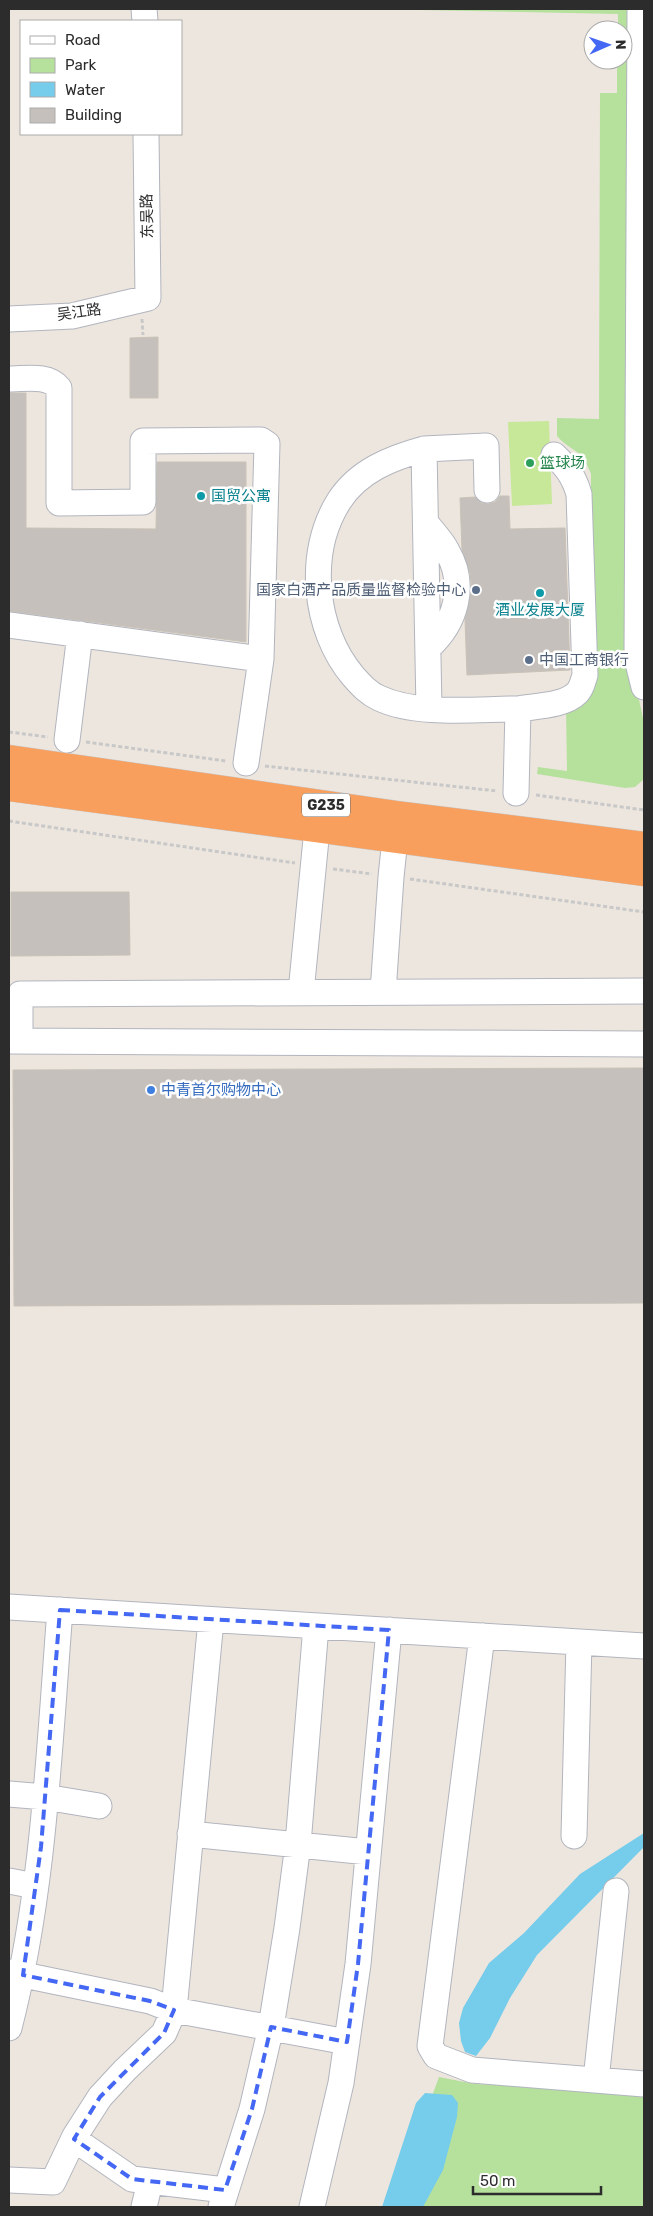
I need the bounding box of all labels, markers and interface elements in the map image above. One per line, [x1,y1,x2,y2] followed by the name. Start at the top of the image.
[20,20,182,135] legend
[583,20,633,70] north arrow
[65,31,101,49] text: Road
[612,39,629,50] text: N
[65,56,96,74] text: Park
[65,81,105,99] text: Water
[65,106,122,124] text: Building
[138,193,156,239] street label: 东吴路
[55,300,103,324] street label: 吴江路
[540,454,585,472] place label: 篮球场
[524,457,536,469] marker: 篮球场
[211,487,271,505] place label: 国贸公寓
[195,490,207,502] marker: 国贸公寓
[256,581,466,599] place label: 国家白酒产品质量监督检验中心
[470,584,482,596] marker: 国家白酒产品质量监督检验中心
[534,587,546,599] marker: 酒业发展大厦
[495,601,585,619] place label: 酒业发展大厦
[539,651,629,669] place label: 中国工商银行
[523,654,535,666] marker: 中国工商银行
[302,794,350,816] road number: G235
[161,1081,281,1099] place label: 中青首尔购物中心
[145,1084,157,1096] marker: 中青首尔购物中心
[473,2164,600,2196] scale bar
[480,2172,515,2190] text: 50 m

